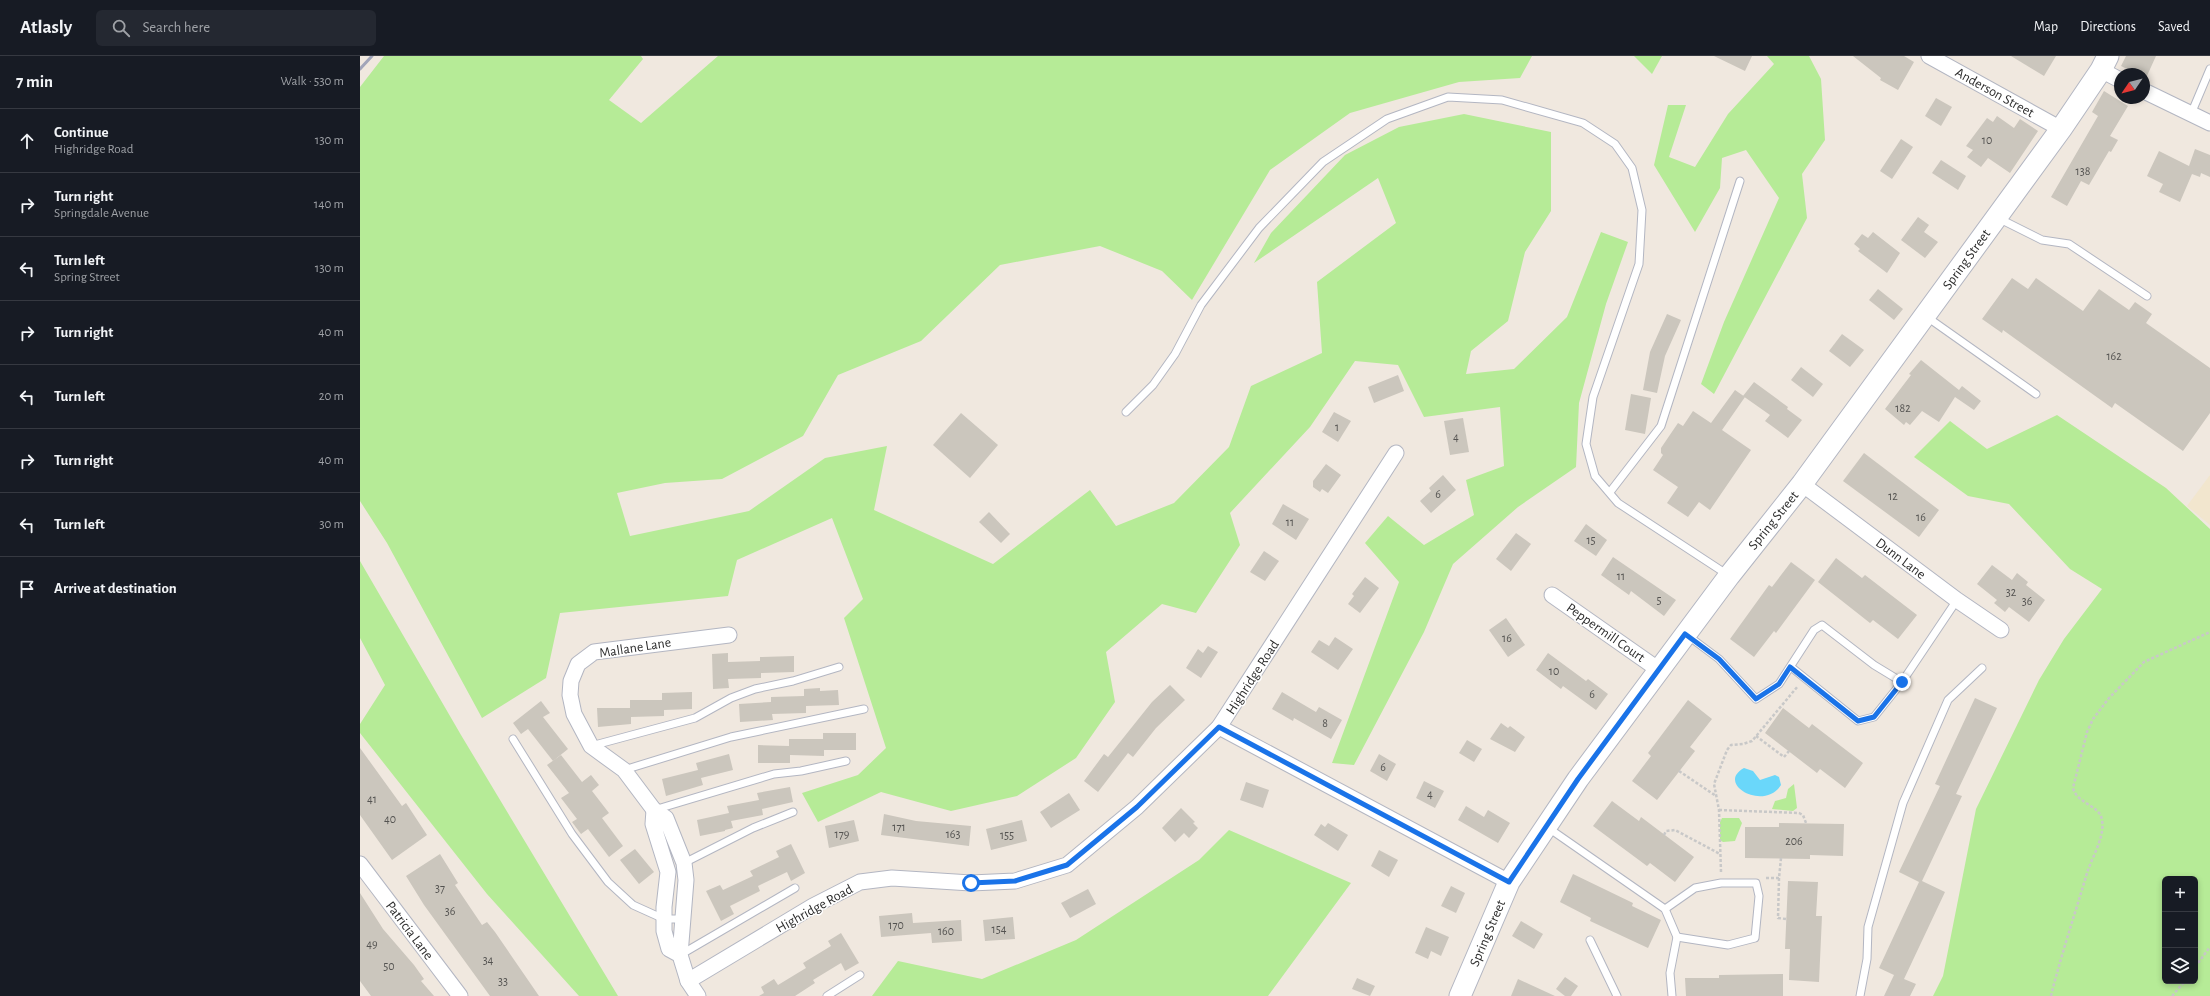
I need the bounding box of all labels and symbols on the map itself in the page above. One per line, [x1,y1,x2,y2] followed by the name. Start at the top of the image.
[1953,65,2037,121] street label: Anderson Street
[2114,68,2150,104] north arrow
[1982,134,1992,146] house number: 10
[2076,165,2091,177] house number: 138
[1940,226,1994,292] street label: Spring Street
[2106,350,2122,362] house number: 162
[1895,402,1911,414] house number: 182
[1335,421,1339,433] house number: 1
[1453,431,1459,443] house number: 4
[1435,488,1441,500] house number: 6
[1746,488,1802,553] street label: Spring Street
[1888,490,1898,502] house number: 12
[1916,511,1926,523] house number: 16
[1286,516,1294,528] house number: 11
[1586,534,1596,546] house number: 15
[1873,536,1928,582] street label: Dunn Lane
[1617,570,1625,582] house number: 11
[2006,586,2017,598] house number: 32
[1656,594,1662,606] house number: 5
[2022,595,2033,607] house number: 36
[1564,601,1648,665] street label: Peppermill Court
[1502,632,1512,644] house number: 16
[598,635,672,661] street label: Mallane Lane
[1224,638,1282,717] street label: Highridge Road
[1549,665,1559,677] house number: 10
[1893,673,1911,691] route end
[1589,688,1595,700] house number: 6
[1322,717,1328,729] house number: 8
[1380,761,1386,773] house number: 6
[1427,788,1433,800] house number: 4
[367,793,377,805] house number: 41
[384,813,396,825] house number: 40
[892,821,906,833] house number: 171
[835,828,850,840] house number: 179
[946,828,960,840] house number: 163
[1000,829,1014,841] house number: 155
[1785,835,1803,847] house number: 206
[962,874,980,892] route start
[435,882,445,894] house number: 37
[774,882,855,936] street label: Highridge Road
[1468,898,1508,969] street label: Spring Street
[383,899,436,962] street label: Patricia Lane
[445,905,456,917] house number: 36
[888,919,904,931] house number: 170
[992,923,1007,935] house number: 154
[938,925,954,937] house number: 160
[366,938,378,950] house number: 49
[483,954,494,966] house number: 34
[383,960,395,972] house number: 50
[498,975,508,987] house number: 33

